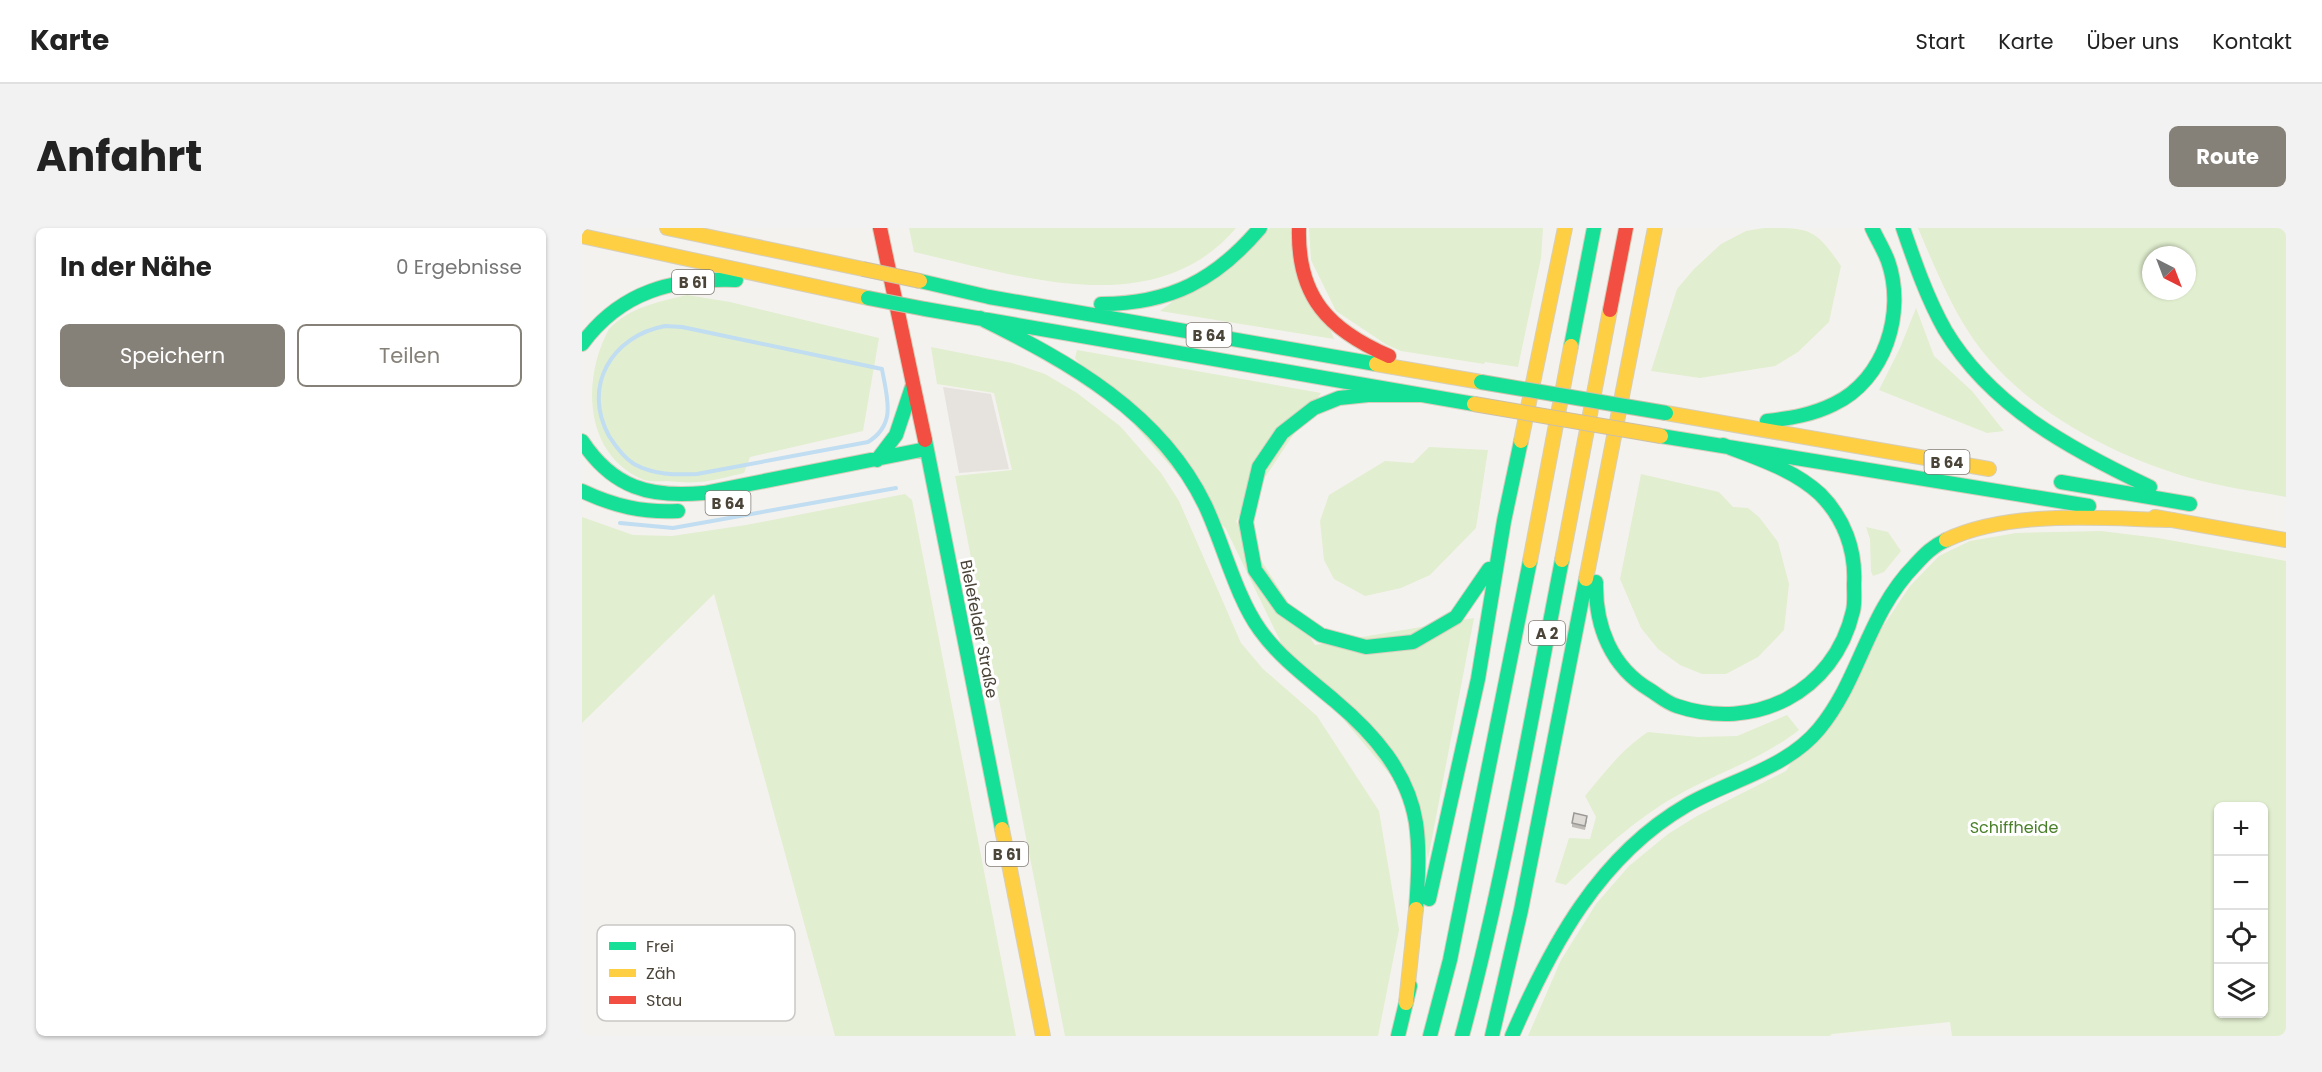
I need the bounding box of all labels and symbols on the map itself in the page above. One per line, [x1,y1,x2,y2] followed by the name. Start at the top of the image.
[2142,246,2196,300] north arrow
[672,270,714,294] road number: B 61
[1186,323,1232,347] road number: B 64
[1924,450,1970,474] road number: B 64
[706,491,750,515] road number: B 64
[954,558,1004,700] street label: Bielefelder Straße
[1529,621,1565,645] road number: A 2
[1970,816,2058,839] park label: Schiffheide
[986,842,1028,866] road number: B 61
[597,925,795,1021] legend
[646,935,674,958] text: Frei
[646,962,676,985] text: Zäh
[646,989,682,1012] text: Stau

